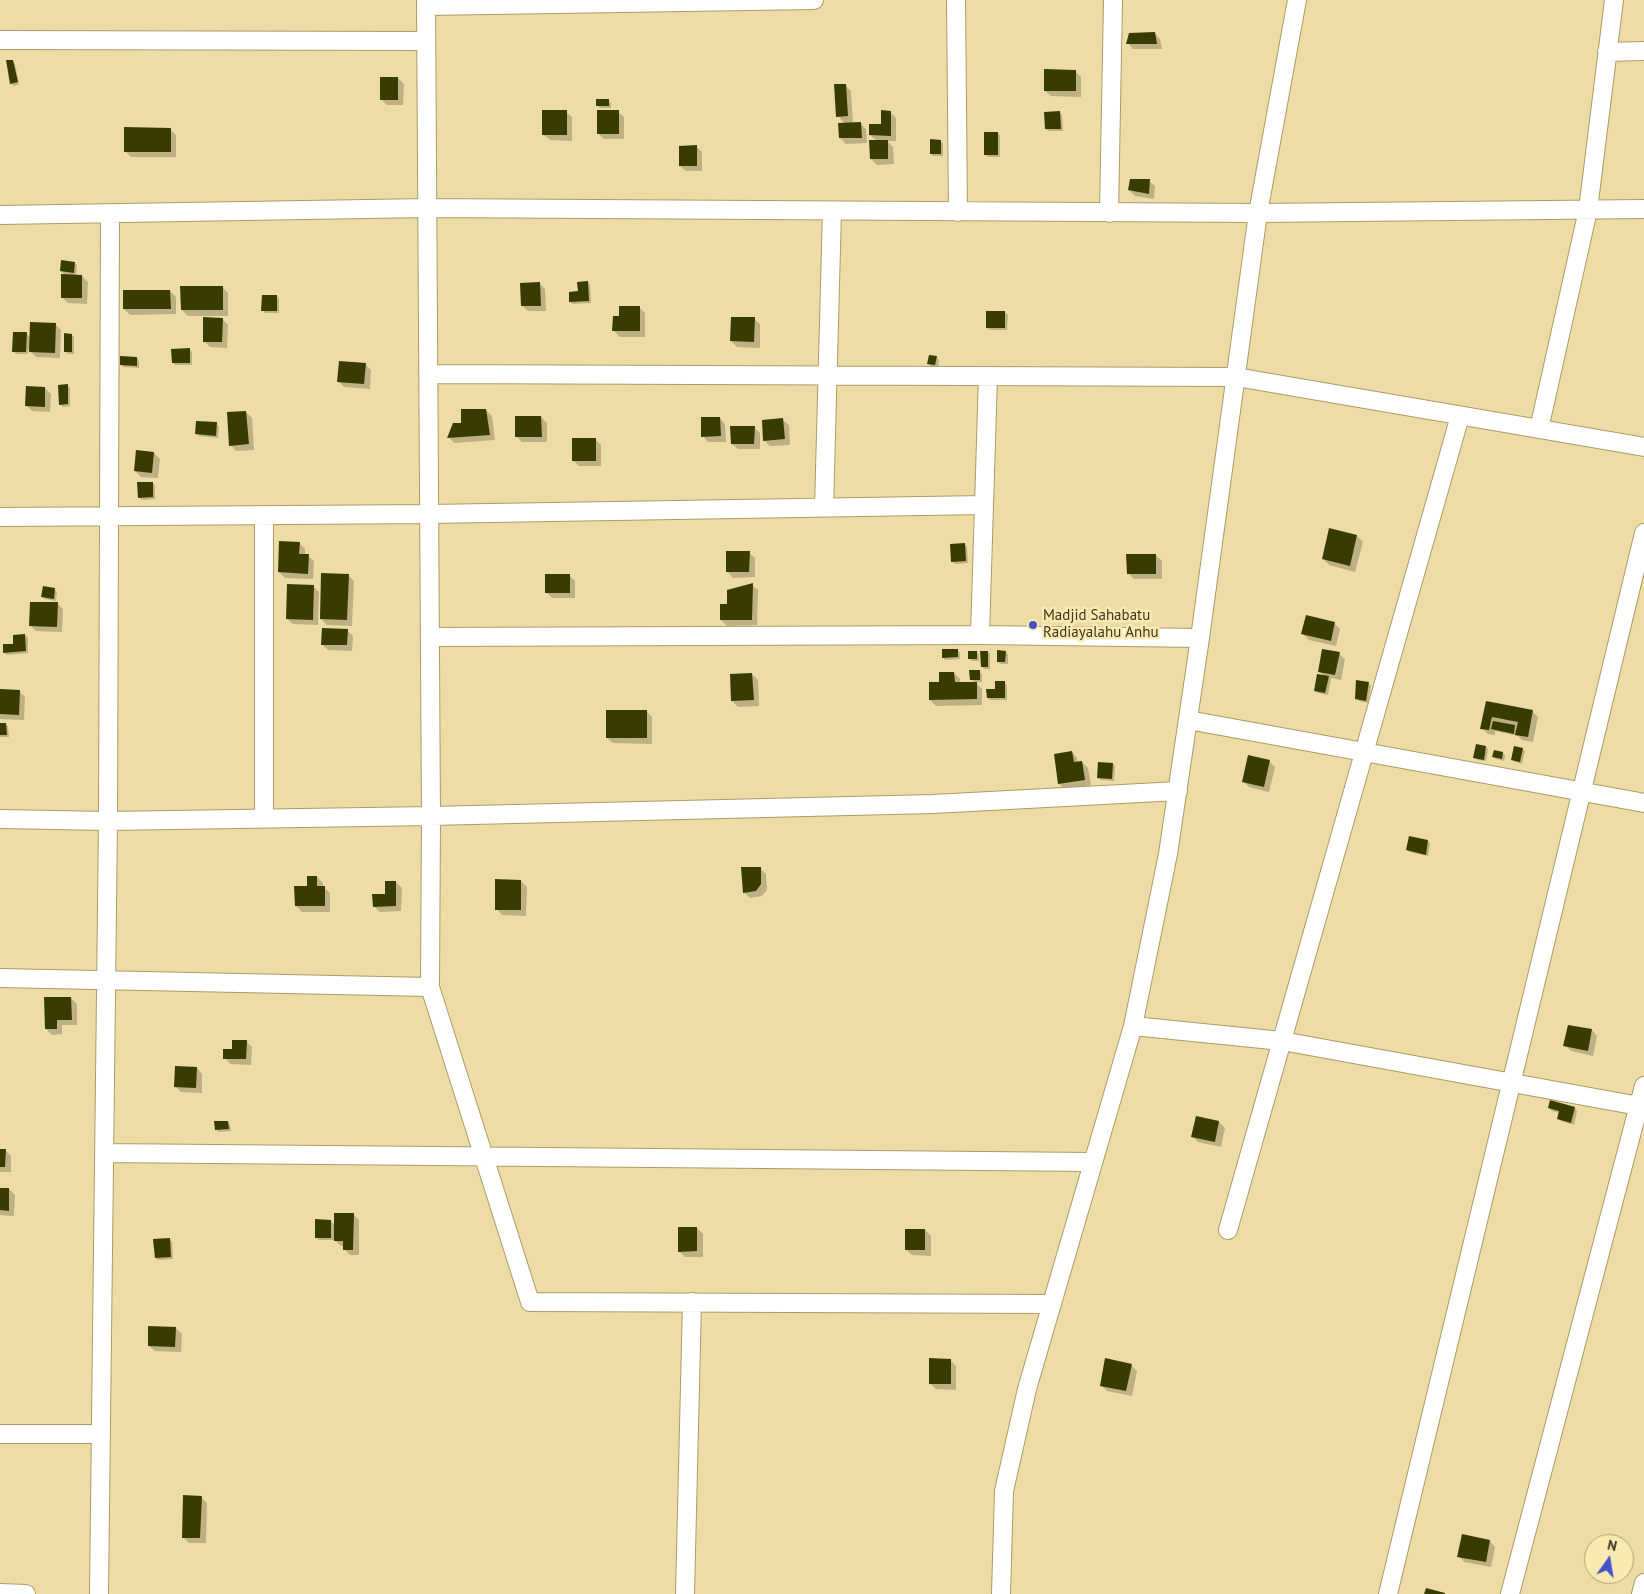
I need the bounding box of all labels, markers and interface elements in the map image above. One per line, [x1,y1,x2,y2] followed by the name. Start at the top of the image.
[1043,607,1159,642] place label: Madjid Sahabatu Radiayalahu Anhu
[1027,619,1039,631] marker: Madjid Sahabatu Radiayalahu Anhu
[1584,1534,1634,1584] north arrow
[1606,1536,1619,1555] text: N

